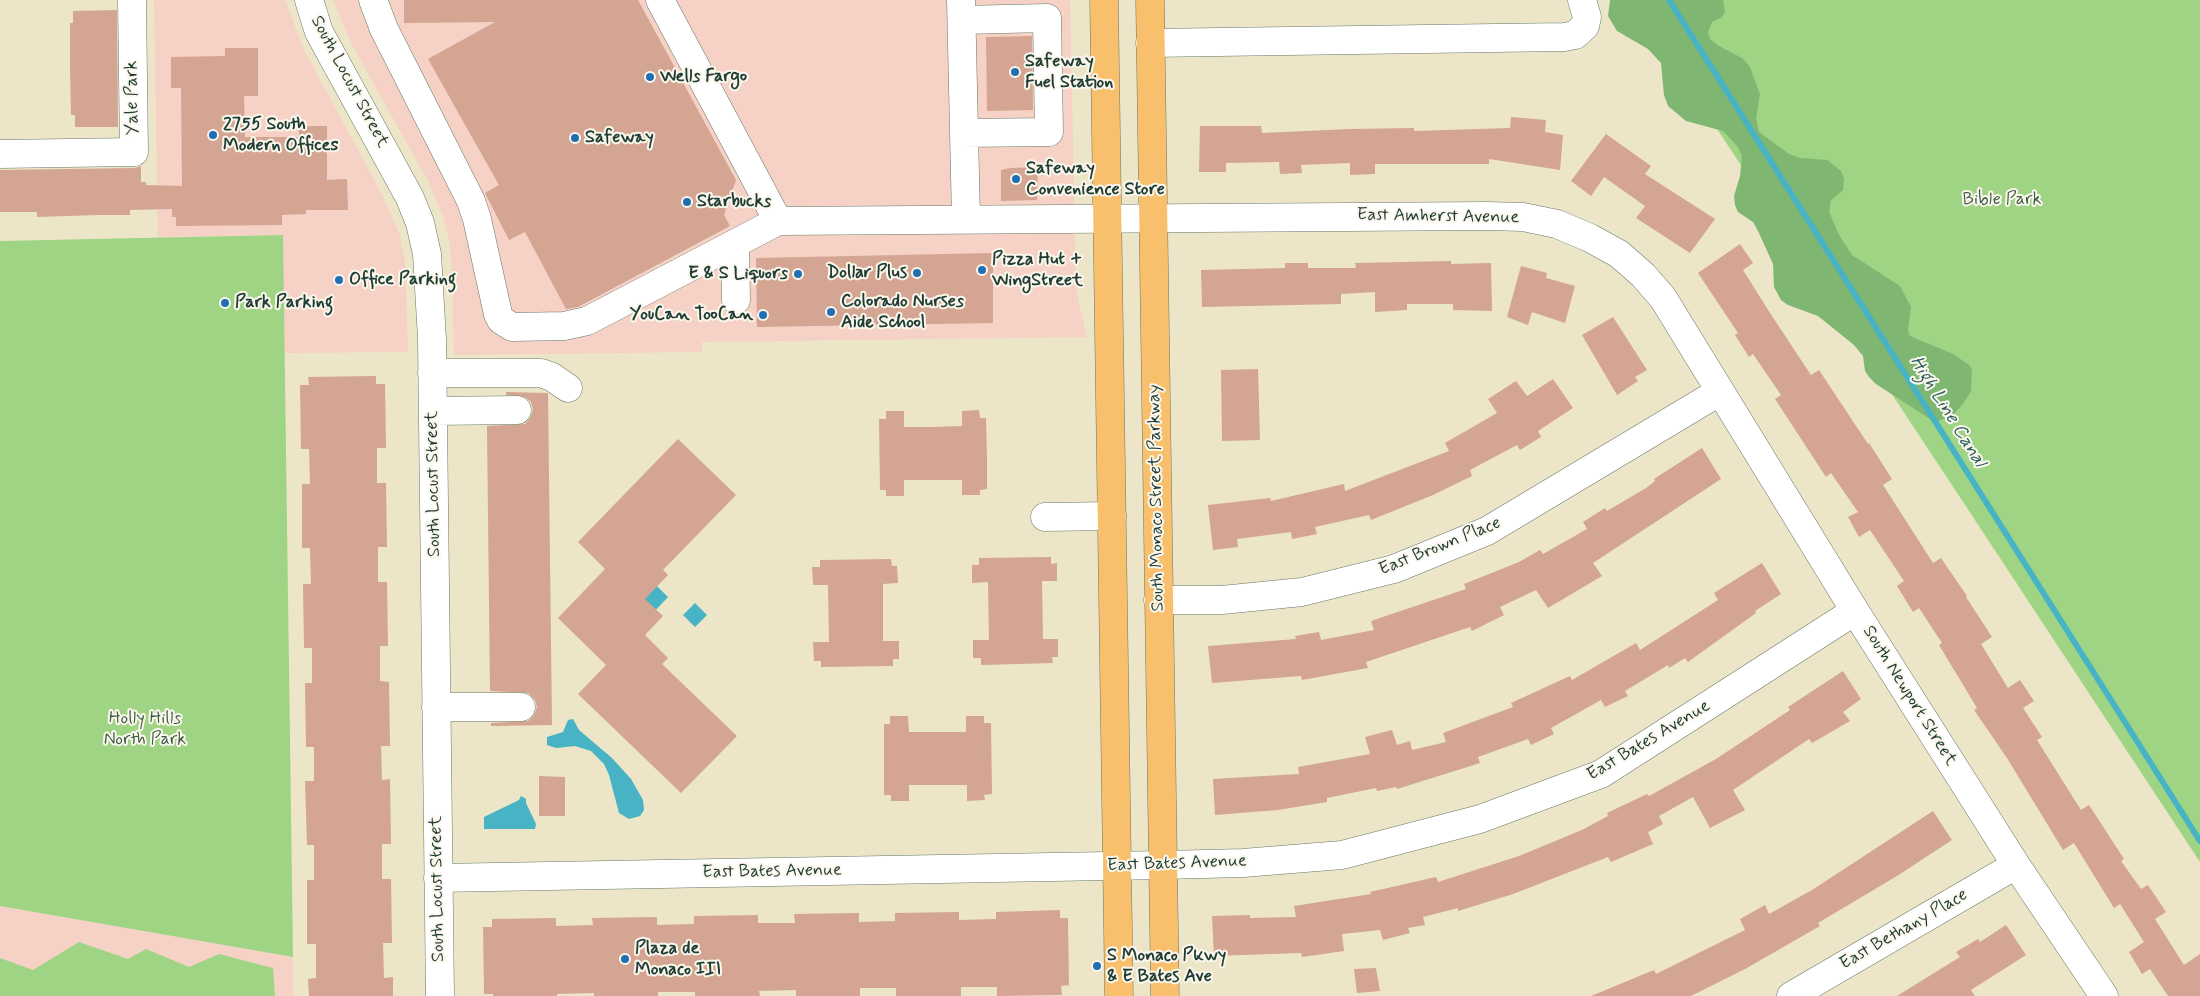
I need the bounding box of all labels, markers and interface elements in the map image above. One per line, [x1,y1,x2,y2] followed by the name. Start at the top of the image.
[305,12,393,152] street label: South Locust Street
[1025,51,1113,94] place label: Safeway Fuel Station
[122,61,144,135] street label: Yale Park
[660,66,747,88] place label: Wells Fargo
[1009,66,1021,78] marker: Safeway Fuel Station
[644,71,656,83] marker: Wells Fargo
[223,114,338,156] place label: 2755 South Modern Offices
[585,127,654,149] place label: Safeway
[207,129,219,141] marker: 2755 South Modern Offices
[569,132,581,144] marker: Safeway
[1026,158,1165,200] place label: Safeway Convenience Store
[1010,173,1022,185] marker: Safeway Convenience Store
[1962,189,2042,211] park label: Bible Park
[697,191,771,213] place label: Starbucks
[681,196,693,208] marker: Starbucks
[1357,205,1519,229] street label: East Amherst Avenue
[992,249,1083,292] place label: Pizza Hut + WingStreet
[827,262,907,284] place label: Dollar Plus
[688,263,788,285] place label: E & S Liquors
[976,264,988,276] marker: Pizza Hut + WingStreet
[911,267,923,279] marker: Dollar Plus
[792,268,804,280] marker: E & S Liquors
[349,269,456,291] place label: Office Parking
[333,274,345,286] marker: Office Parking
[841,291,964,334] place label: Colorado Nurses Aide School
[235,292,333,314] place label: Park Parking
[219,297,231,309] marker: Park Parking
[630,304,753,326] place label: YouCan TooCan
[825,306,837,318] marker: Colorado Nurses Aide School
[757,309,769,321] marker: YouCan TooCan
[1904,352,1990,472] water label: High Line Canal
[1144,384,1170,612] street label: South Monaco Street Parkway
[422,411,446,557] street label: South Locust Street
[1376,513,1504,581] street label: East Brown Place
[1857,622,1961,770] street label: South Newport Street
[1584,696,1714,786] street label: East Bates Avenue
[104,708,186,751] park label: Holly Hills North Park
[426,816,450,962] street label: South Locust Street
[1107,851,1247,877] street label: East Bates Avenue
[702,860,842,884] street label: East Bates Avenue
[1836,885,1972,975] street label: East Bethany Place
[635,938,721,981] place label: Plaza de Monaco III
[1107,945,1226,988] place label: S Monaco Pkwy & E Bates Ave
[619,953,631,965] marker: Plaza de Monaco III
[1091,960,1103,972] marker: S Monaco Pkwy & E Bates Ave

